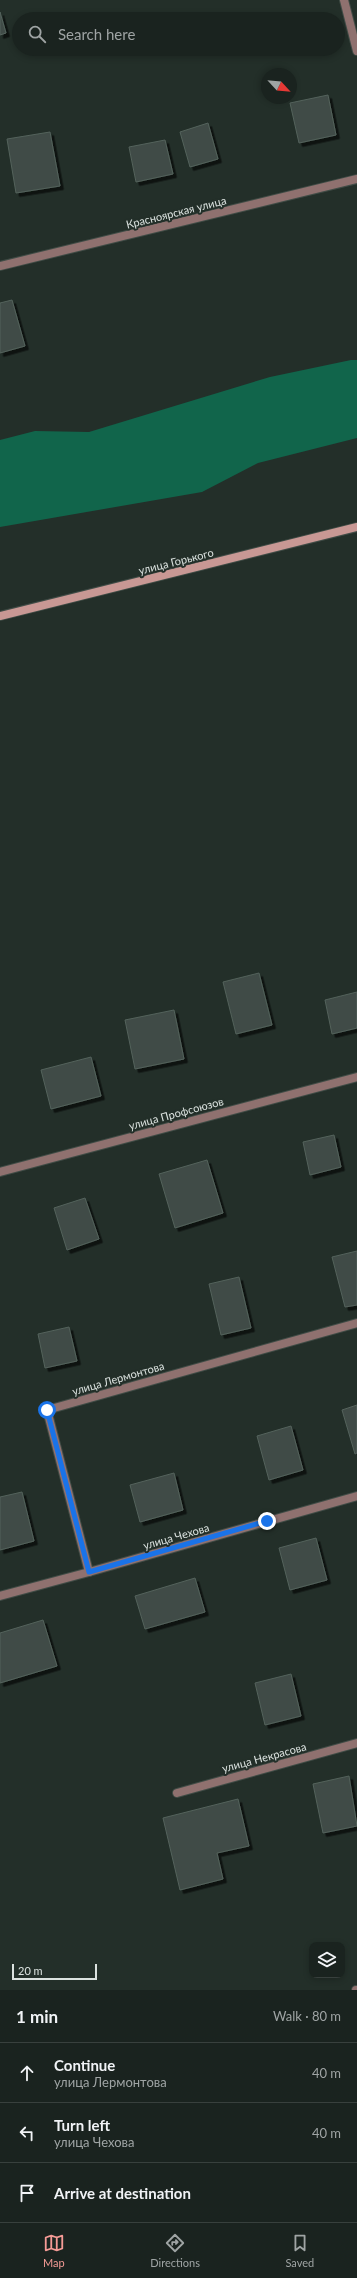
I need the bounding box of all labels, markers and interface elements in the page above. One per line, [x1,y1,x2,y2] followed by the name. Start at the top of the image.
[12,12,345,56] search box
[26,23,48,45] icon: search
[58,25,135,43] text: Search here
[261,68,297,104] north arrow
[125,193,227,231] street label: Красноярская улица
[137,545,215,577] street label: улица Горького
[127,1094,225,1132] street label: улица Профсоюзов
[70,1359,166,1397] street label: улица Лермонтова
[38,1401,56,1419] route start
[258,1512,276,1530] route end
[141,1520,211,1552] street label: улица Чехова
[221,1740,307,1774] street label: улица Некрасова
[309,1942,345,1978] map controls
[309,1942,345,1978] button: layers
[12,1962,97,1981] scale bar
[18,1964,43,1977] text: 20 m
[16,2006,58,2027] text: 1 min
[273,2008,341,2024] text: Walk · 80 m
[54,2056,115,2074] text: Continue
[16,2062,38,2084] icon: ahead
[312,2065,341,2081] text: 40 m
[54,2074,167,2090] text: улица Лермонтова
[54,2116,110,2134] text: Turn left
[16,2122,38,2144] icon: left
[312,2125,341,2141] text: 40 m
[54,2134,134,2150] text: улица Чехова
[16,2182,38,2204] icon: arrive
[54,2184,191,2202] text: Arrive at destination
[43,2232,65,2269] tab: Map
[150,2232,200,2269] tab: Directions
[285,2232,314,2269] tab: Saved

